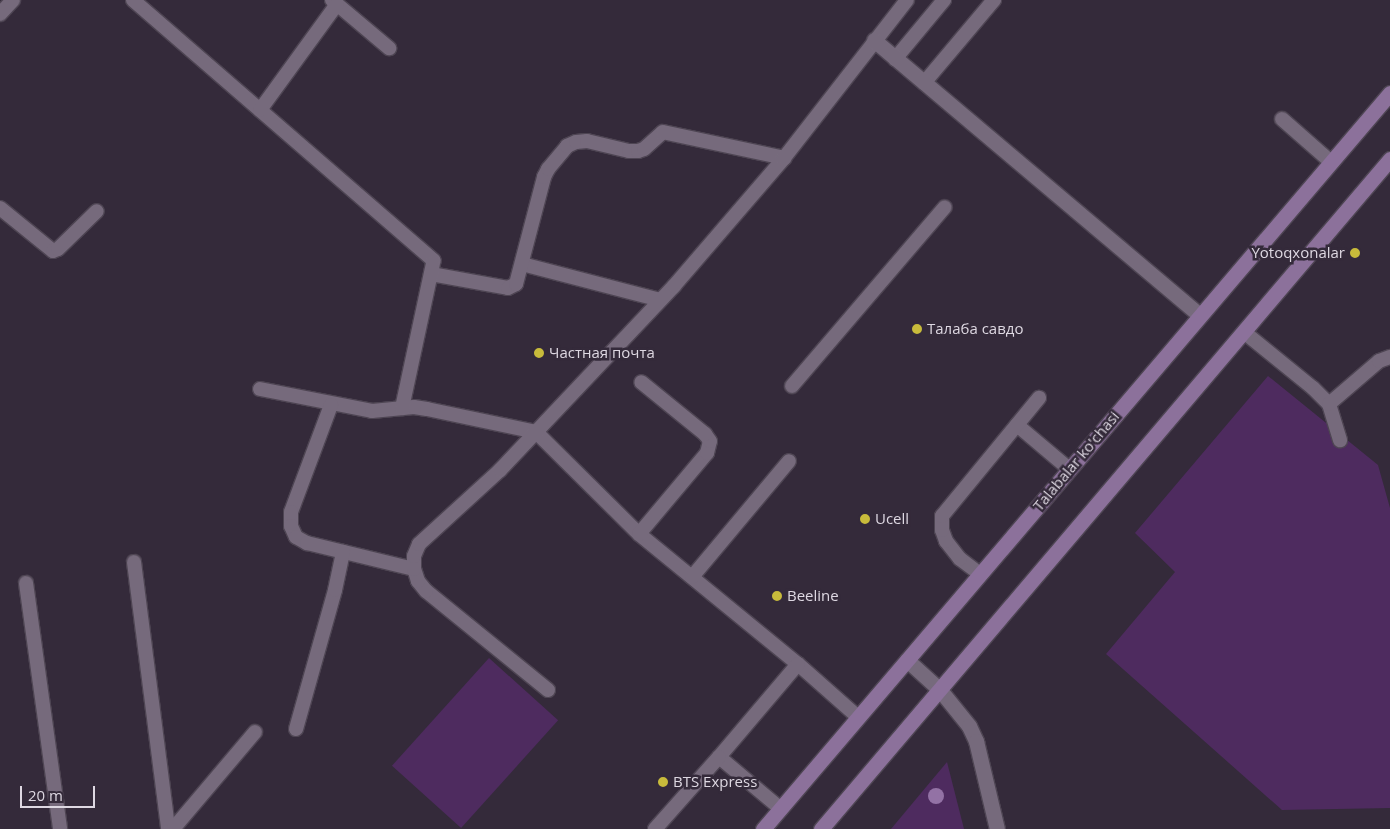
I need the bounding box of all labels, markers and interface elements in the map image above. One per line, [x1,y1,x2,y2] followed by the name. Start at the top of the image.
[1251,244,1345,262] place label: Yotoqxonalar
[1349,247,1361,259] marker: Yotoqxonalar
[927,320,1023,338] place label: Талаба савдо
[911,323,923,335] marker: Талаба савдо
[549,344,655,362] place label: Частная почта
[533,347,545,359] marker: Частная почта
[1029,408,1123,514] street label: Talabalar ko'chasi
[875,510,909,528] place label: Ucell
[859,513,871,525] marker: Ucell
[787,587,839,605] place label: Beeline
[771,590,783,602] marker: Beeline
[673,773,757,791] place label: BTS Express
[22,776,98,808] scale bar
[657,776,669,788] marker: BTS Express
[28,785,63,805] text: 20 m

